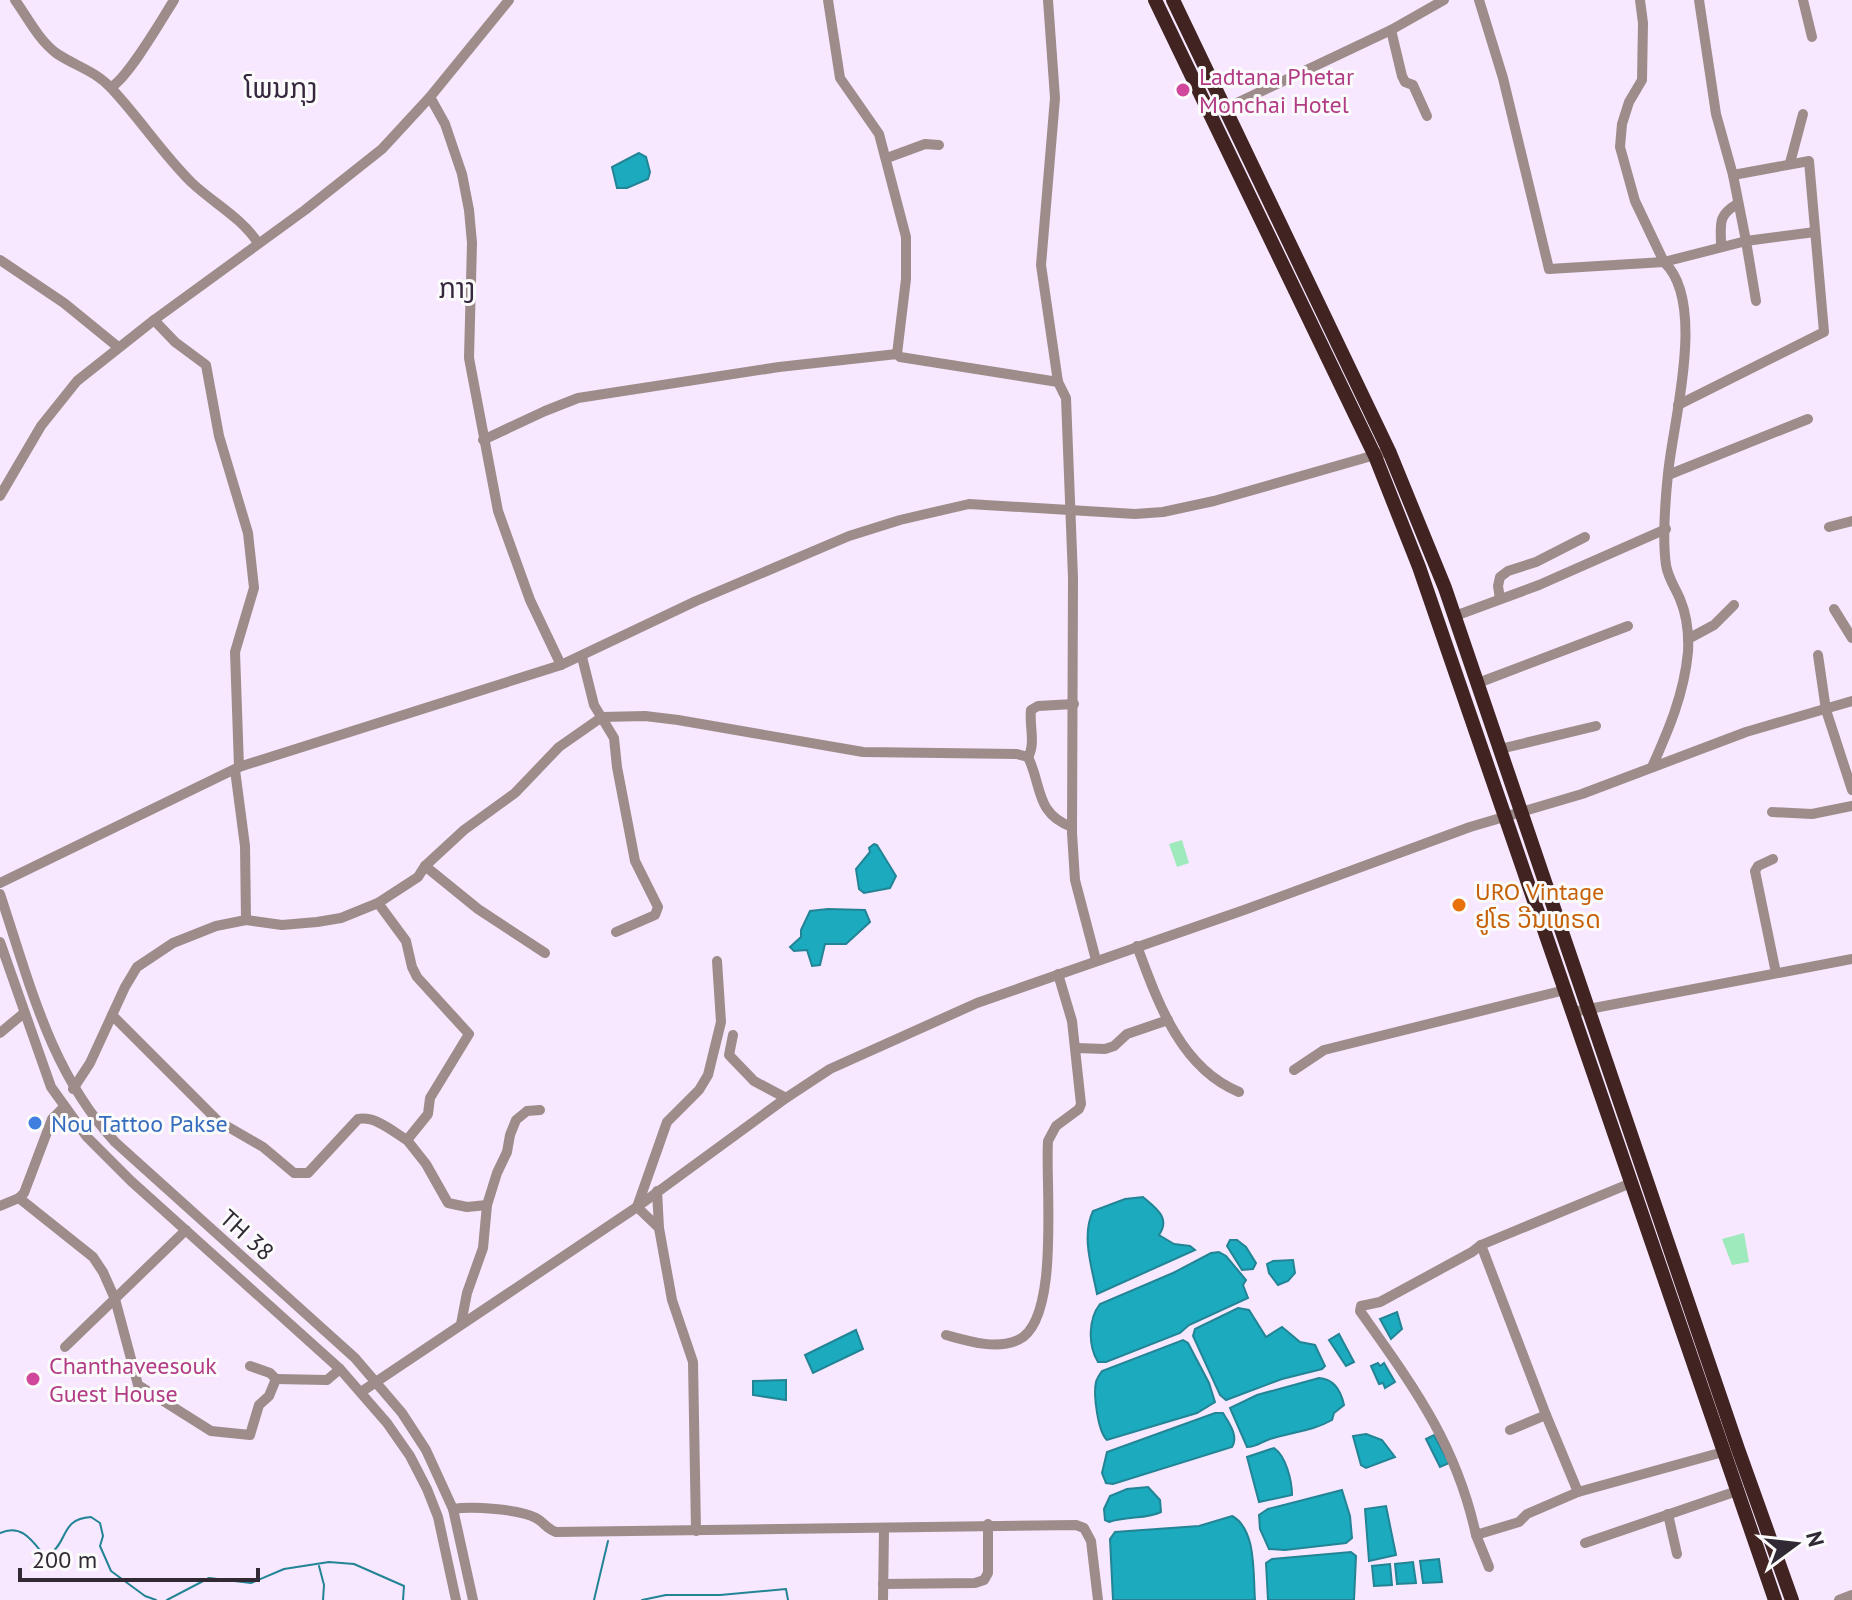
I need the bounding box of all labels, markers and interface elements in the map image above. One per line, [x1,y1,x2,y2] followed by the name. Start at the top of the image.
[1199,61,1354,120] place label: Ladtana Phetar Monchai Hotel
[243,69,318,106] district label: ໂພນກຸງ
[1174,81,1192,99] marker: Ladtana Phetar Monchai Hotel
[439,269,475,306] district label: ກາງ
[1475,876,1604,935] place label: URO Vintage ຢູໂຣ ວີນເທຣດ
[1450,896,1468,914] marker: URO Vintage ຢູໂຣ ວີນເທຣດ
[51,1108,228,1139] place label: Nou Tattoo Pakse
[26,1114,44,1132] marker: Nou Tattoo Pakse
[214,1203,280,1267] street label: TH 38
[49,1350,217,1409] place label: Chanthaveesouk Guest House
[24,1370,42,1388] marker: Chanthaveesouk Guest House
[1756,1504,1836,1584] north arrow
[1800,1528,1831,1549] text: N
[20,1532,258,1582] scale bar
[32,1544,97,1575] text: 200 m

